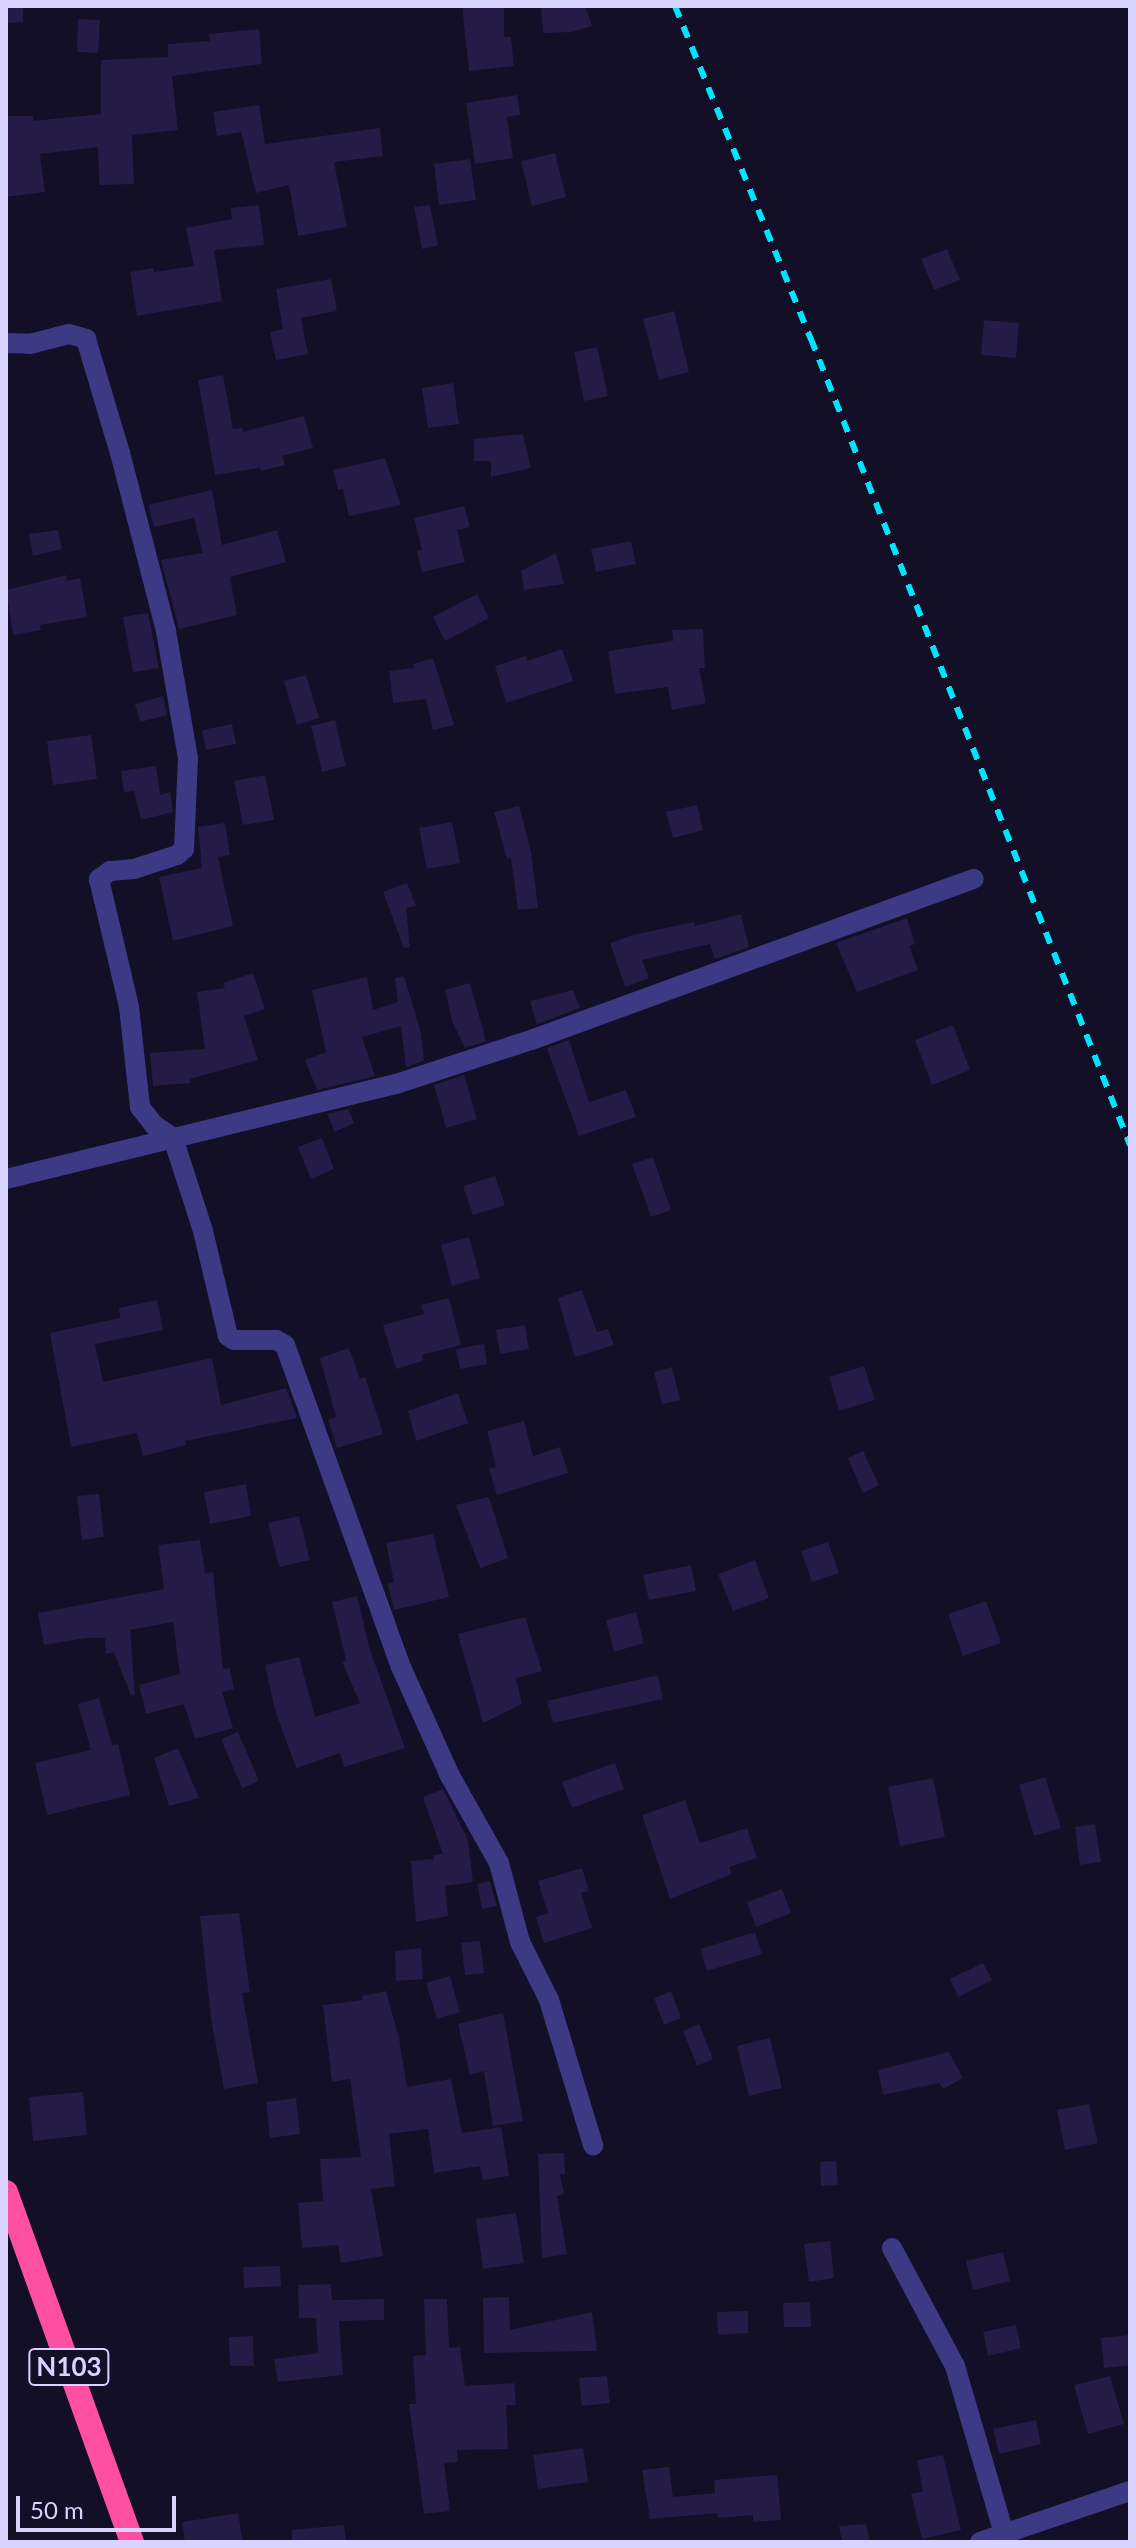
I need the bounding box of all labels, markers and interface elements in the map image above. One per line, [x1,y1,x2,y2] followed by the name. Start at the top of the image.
[27,2345,111,2389] road number: N103
[20,2480,180,2530] scale bar
[30,2495,84,2524] text: 50 m

